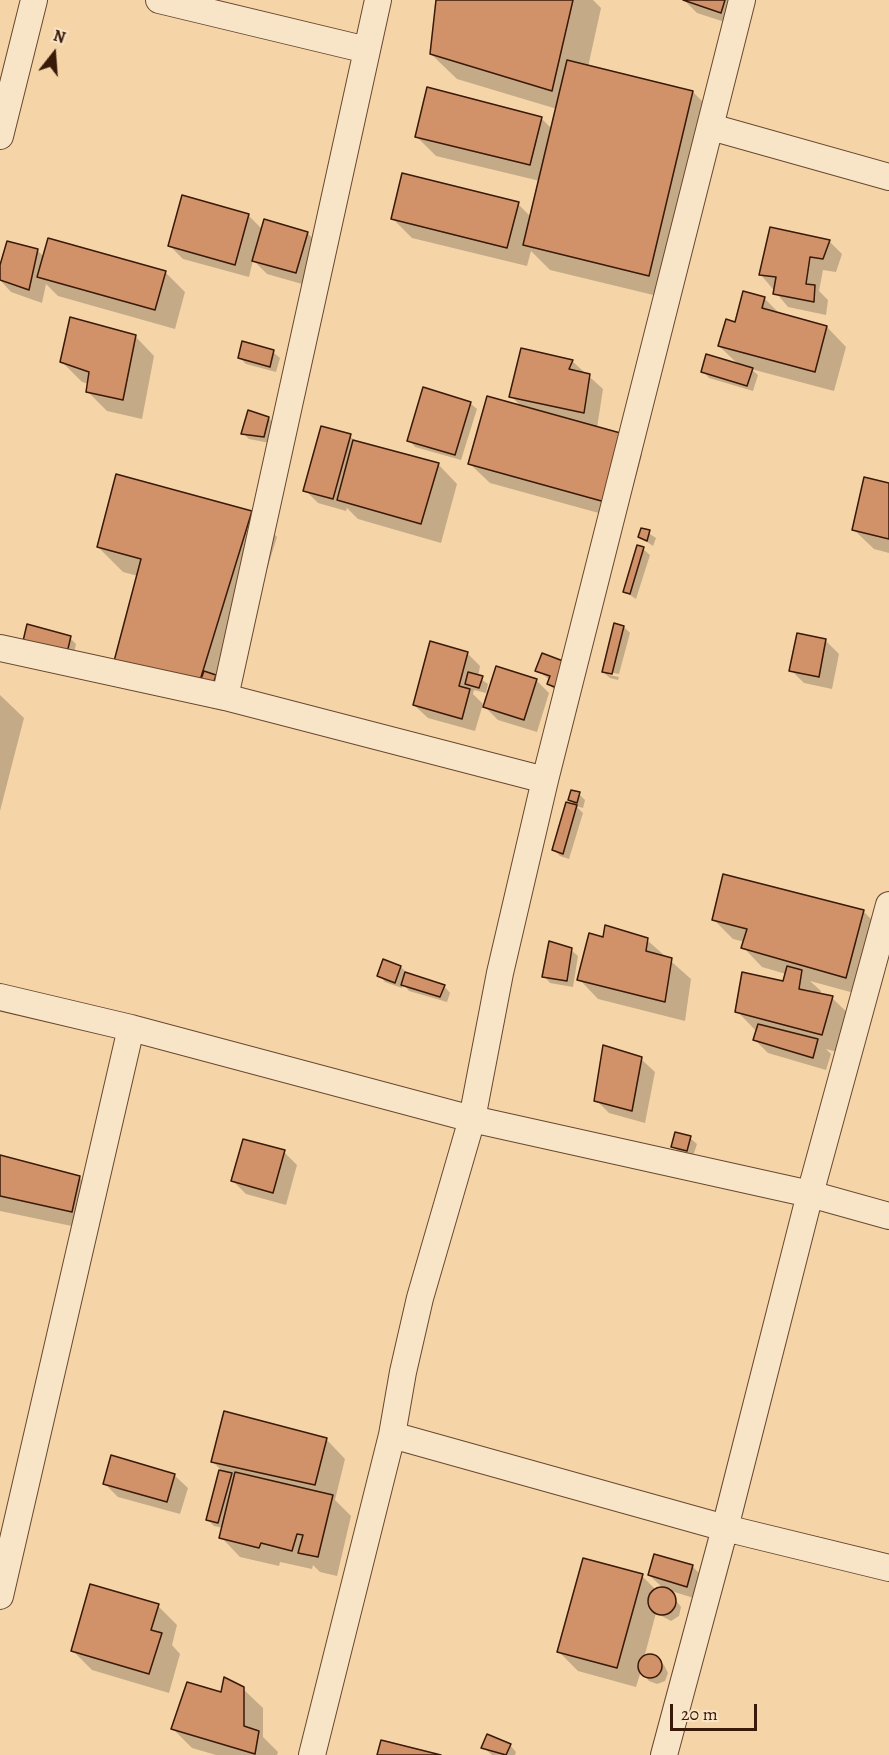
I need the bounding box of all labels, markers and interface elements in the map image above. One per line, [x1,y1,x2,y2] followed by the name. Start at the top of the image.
[24,24,84,84] north arrow
[50,25,68,49] text: N
[673,1692,760,1730] scale bar
[681,1702,718,1726] text: 20 m

